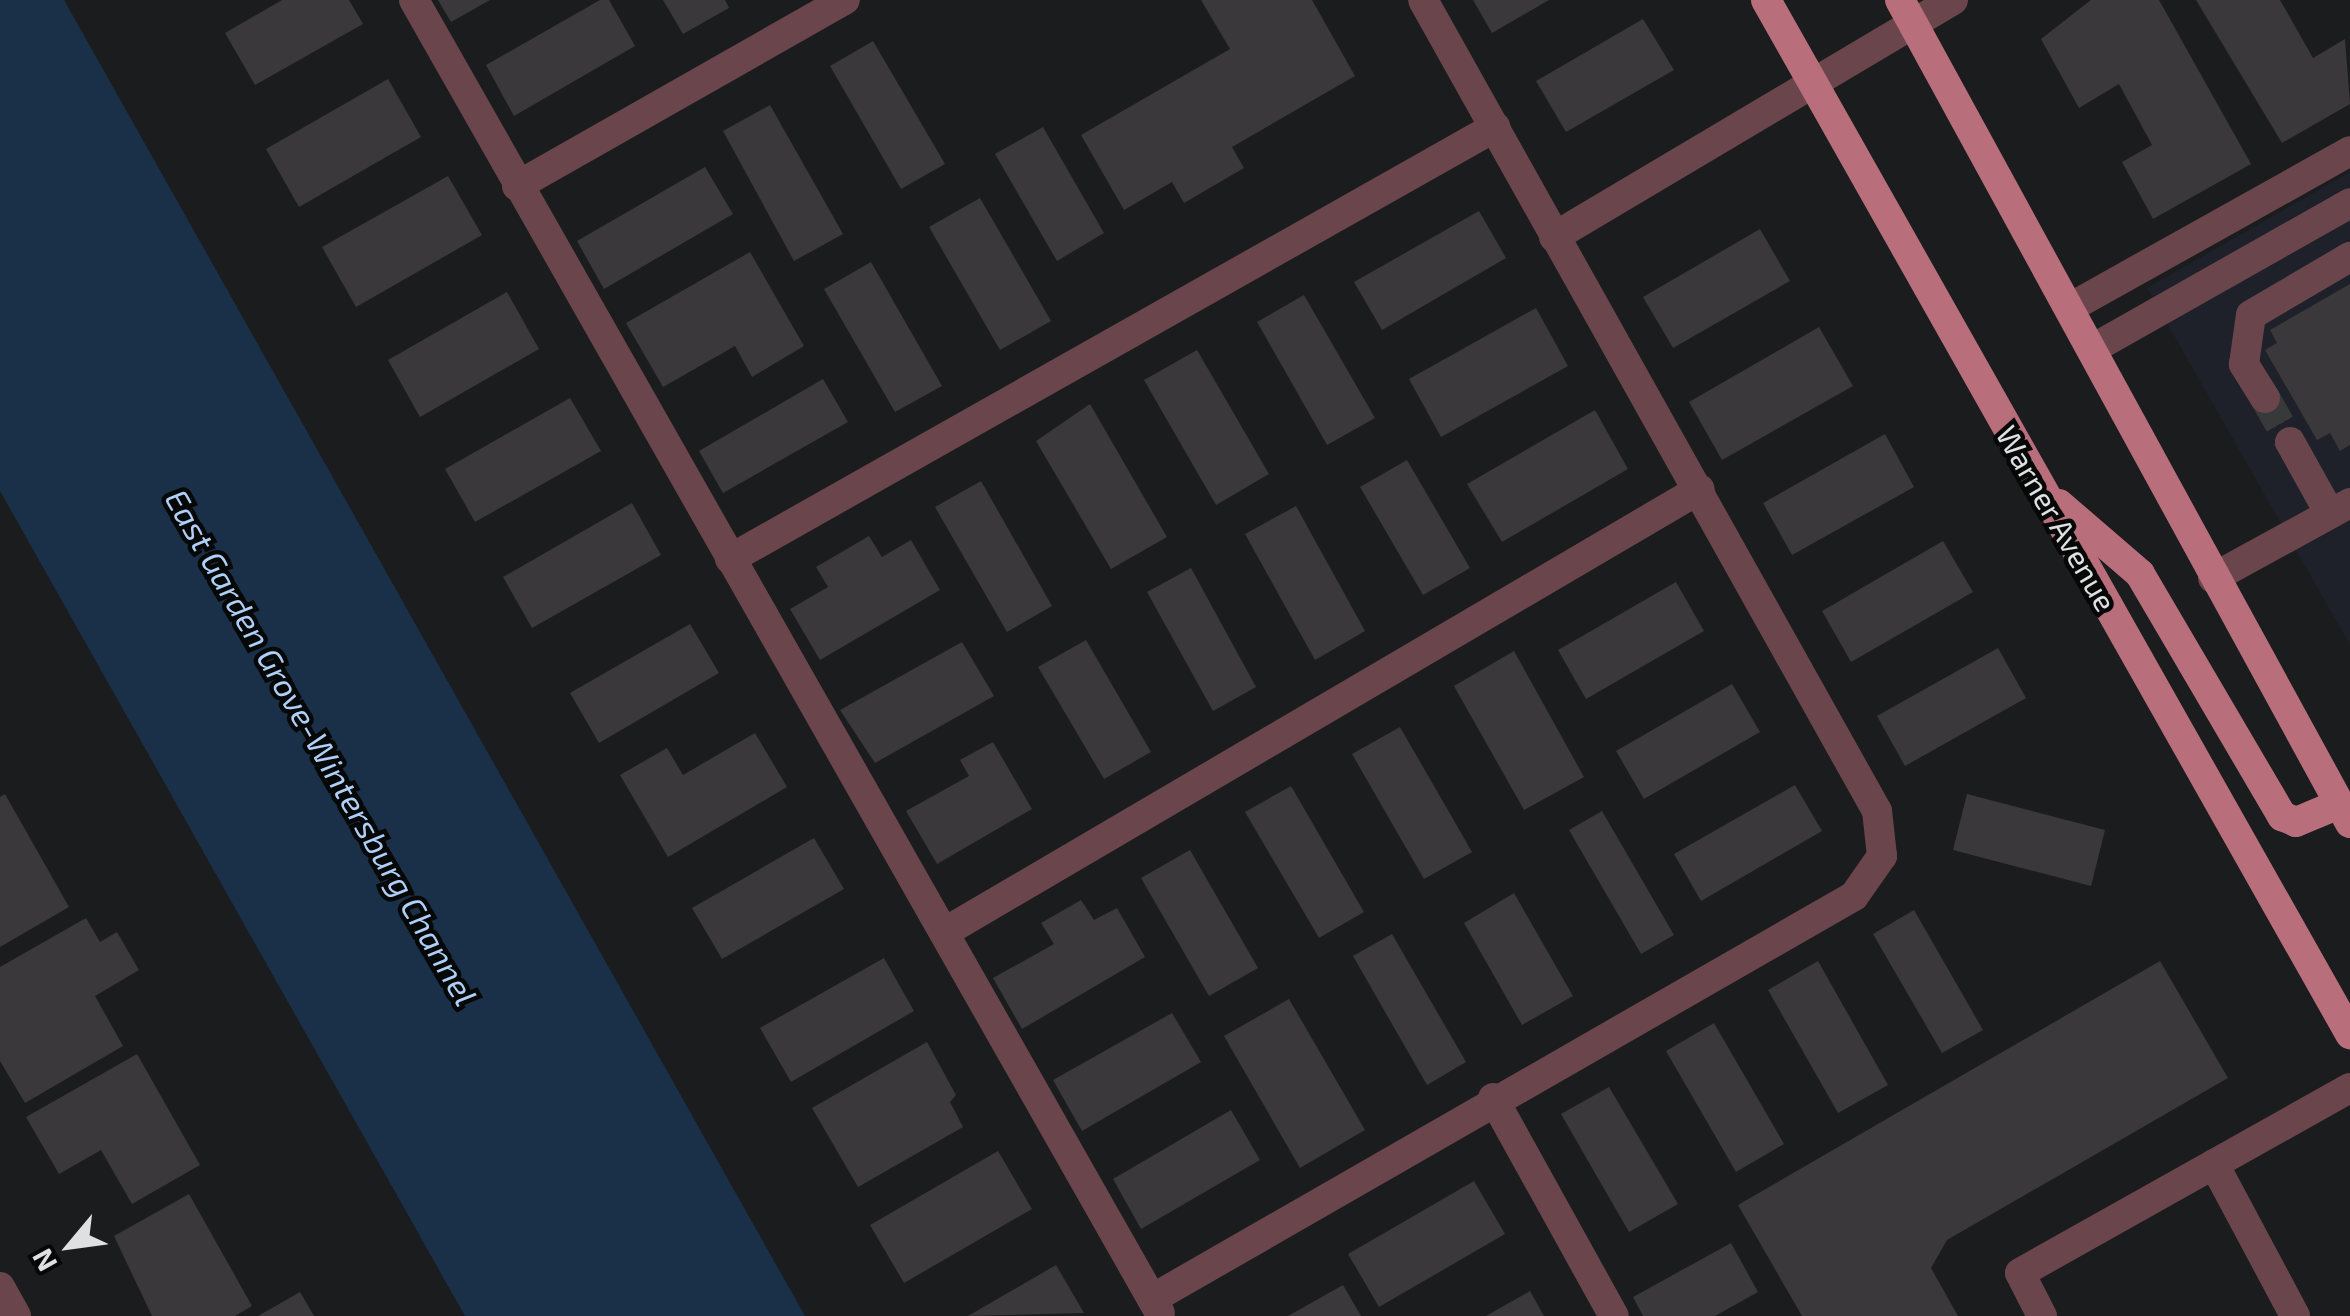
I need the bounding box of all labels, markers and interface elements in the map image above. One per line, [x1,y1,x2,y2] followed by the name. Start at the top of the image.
[1989,418,2125,618] street label: Warner Avenue
[158,482,486,1012] water label: East Garden Grove-Wintersburg Channel
[20,1196,120,1296] north arrow
[24,1243,64,1278] text: N

